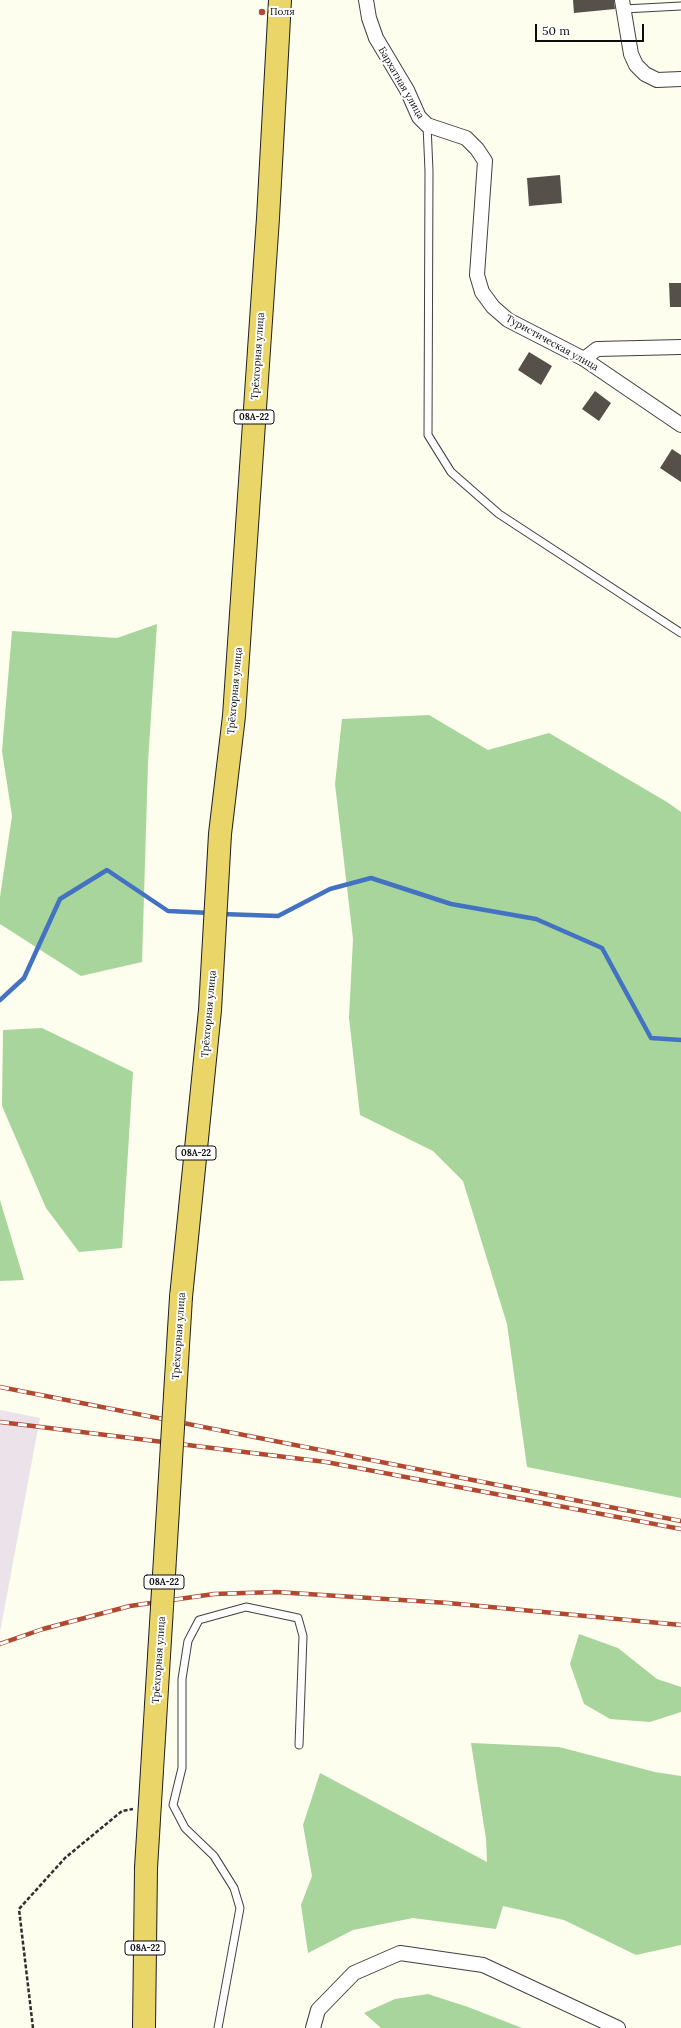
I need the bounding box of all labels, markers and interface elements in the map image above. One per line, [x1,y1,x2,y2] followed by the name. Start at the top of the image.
[270,6,295,18] place label: Поля
[257,7,267,17] marker: Поля
[537,16,646,42] scale bar
[542,23,570,38] text: 50 m
[376,45,426,121] street label: Бархатная улица
[249,312,267,400] street label: Трёхгорная улица
[504,313,600,373] street label: Туристическая улица
[234,410,274,424] road number: 08А-22
[225,647,245,735] street label: Трёхгорная улица
[199,970,219,1058] street label: Трёхгорная улица
[176,1146,216,1160] road number: 08А-22
[170,1292,188,1380] street label: Трёхгорная улица
[144,1575,184,1589] road number: 08А-22
[150,1616,168,1704] street label: Трёхгорная улица
[125,1941,165,1955] road number: 08А-22

